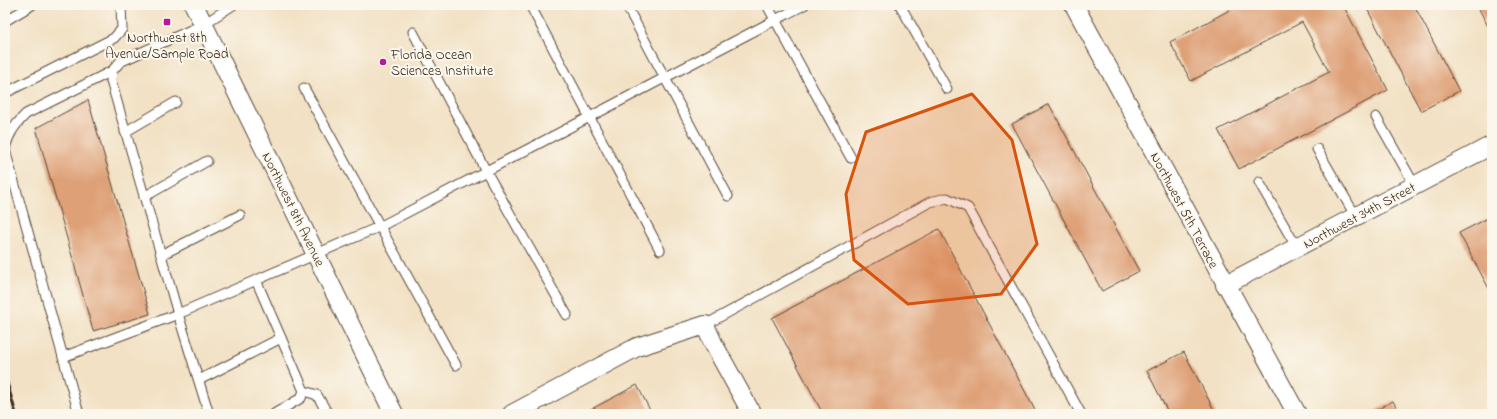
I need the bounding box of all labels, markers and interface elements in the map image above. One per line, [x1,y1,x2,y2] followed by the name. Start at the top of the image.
[162,17,172,27] marker: Northwest 8th Avenue/Sample Road
[105,28,229,65] place label: Northwest 8th Avenue/Sample Road
[390,45,494,82] place label: Florida Ocean Sciences Institute
[378,57,388,67] marker: Florida Ocean Sciences Institute
[256,149,330,271] street label: Northwest 8th Avenue
[1144,149,1224,273] street label: Northwest 5th Terrace
[1300,178,1420,255] street label: Northwest 34th Street

